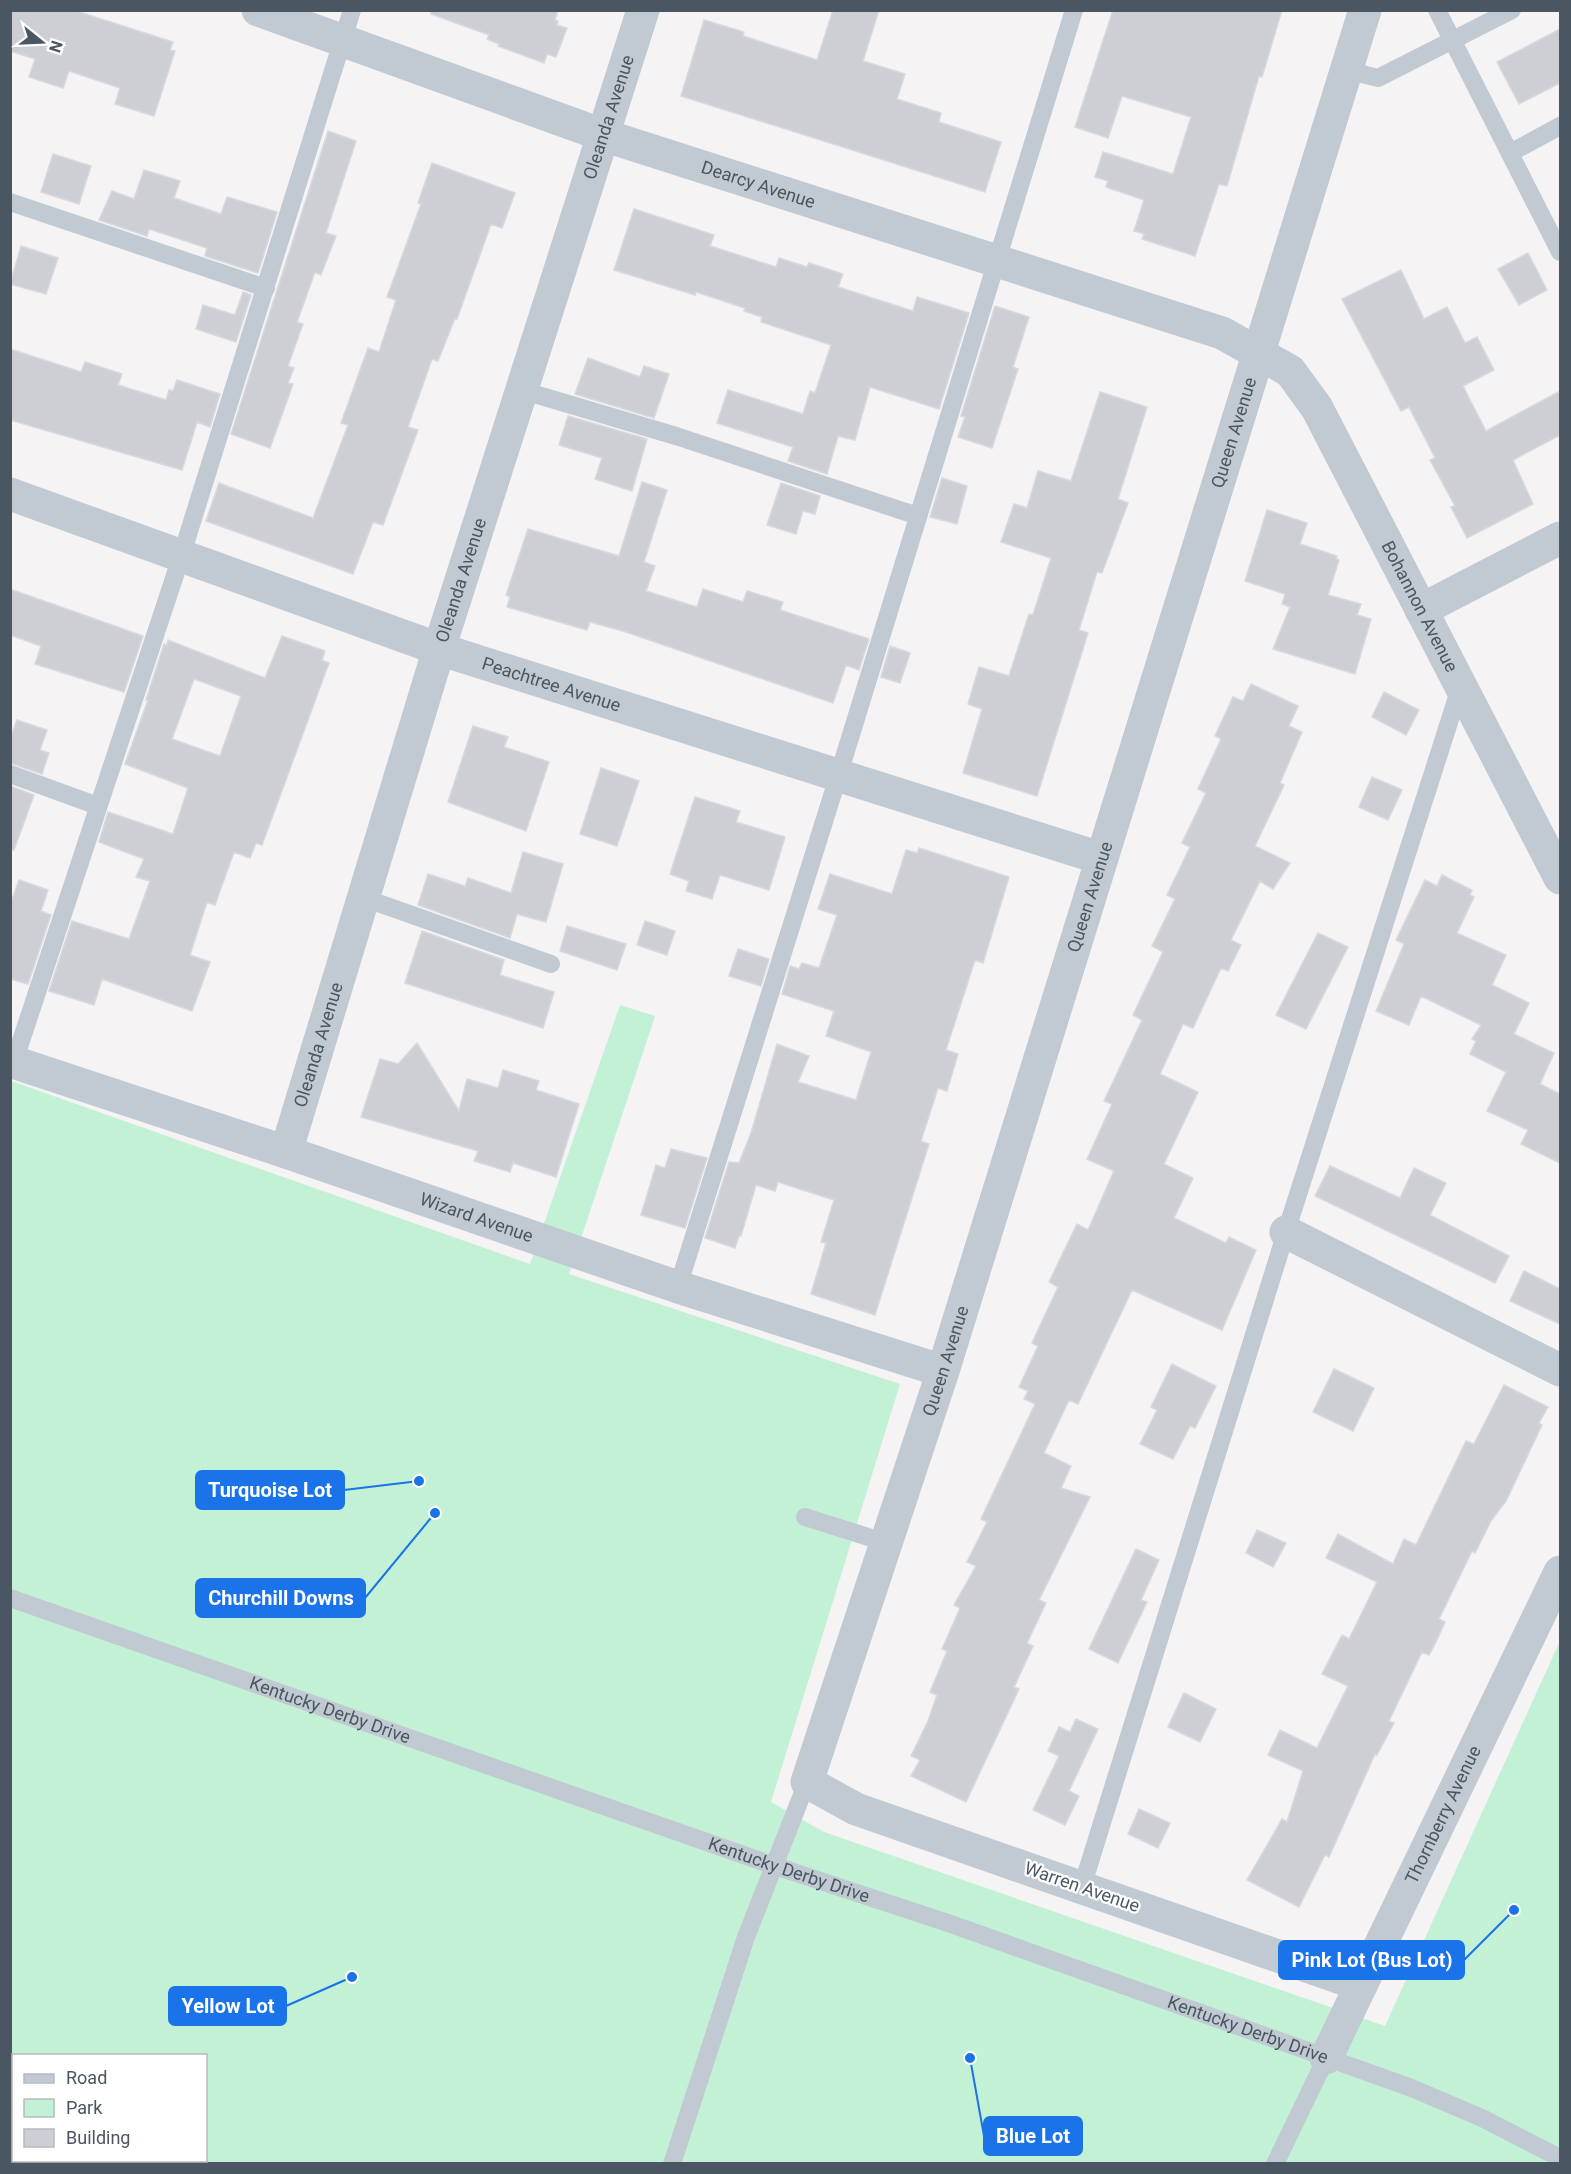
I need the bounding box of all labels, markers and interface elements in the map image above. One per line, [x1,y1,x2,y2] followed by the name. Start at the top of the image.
[12,12,72,72] north arrow
[45,38,67,55] text: N
[579,52,638,182] street label: Oleanda Avenue
[699,156,818,212] street label: Dearcy Avenue
[1206,375,1260,490] street label: Queen Avenue
[431,515,490,645] street label: Oleanda Avenue
[1378,537,1463,675] street label: Bohannon Avenue
[480,652,623,716] street label: Peachtree Avenue
[1062,839,1117,955] street label: Queen Avenue
[289,980,347,1110] street label: Oleanda Avenue
[417,1188,536,1246] street label: Wizard Avenue
[918,1303,973,1419] street label: Queen Avenue
[196,1471,344,1509] callout: Turquoise Lot
[208,1478,332,1502] text: Turquoise Lot
[196,1579,365,1617] callout: Churchill Downs
[208,1586,354,1610] text: Churchill Downs
[247,1672,413,1747] street label: Kentucky Derby Drive
[1400,1742,1485,1887] street label: Thornberry Avenue
[706,1832,872,1906] street label: Kentucky Derby Drive
[1022,1857,1142,1916] street label: Warren Avenue
[1279,1941,1464,1979] callout: Pink Lot (Bus Lot)
[1292,1948,1453,1972] text: Pink Lot (Bus Lot)
[169,1987,286,2025] callout: Yellow Lot
[1165,1991,1331,2067] street label: Kentucky Derby Drive
[182,1994,275,2018] text: Yellow Lot
[12,2054,207,2162] legend
[66,2067,107,2088] text: Road
[66,2097,103,2118] text: Park
[984,2117,1082,2155] callout: Blue Lot
[996,2124,1070,2148] text: Blue Lot
[66,2127,130,2148] text: Building

